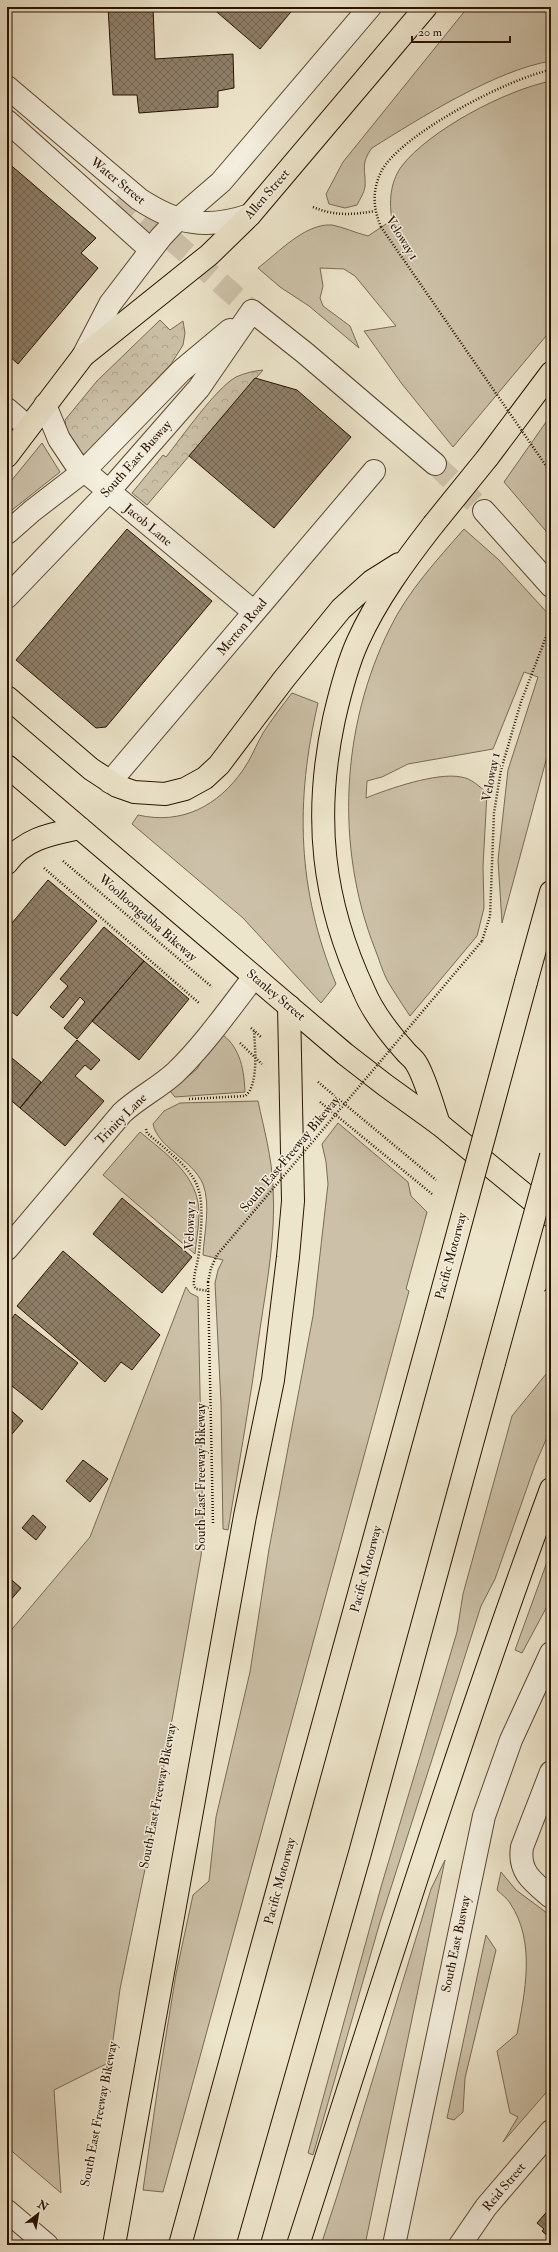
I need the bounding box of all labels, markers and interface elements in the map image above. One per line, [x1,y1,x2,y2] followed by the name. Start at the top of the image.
[412,18,510,44] scale bar
[418,25,443,40] text: 20 m
[87,153,149,208] street label: Water Street
[240,166,293,223] street label: Allen Street
[381,213,422,264] street label: Veloway 1
[97,417,176,502] street label: South East Busway
[120,500,176,550] street label: Jacob Lane
[213,595,271,659] street label: Merton Road
[478,751,505,803] street label: Veloway 1
[94,870,201,966] street label: Woolloongabba Bikeway
[243,966,309,1025] street label: Stanley Street
[92,1090,151,1149] street label: Trinity Lane
[236,1092,344,1216] street label: South East Freeway Bikeway
[181,1200,200,1250] street label: Veloway 1
[432,1211,471,1301] street label: Pacific Motorway
[193,1403,210,1551] street label: South East Freeway Bikeway
[347,1524,386,1614] street label: Pacific Motorway
[136,1722,181,1870] street label: South East Freeway Bikeway
[261,1836,300,1926] street label: Pacific Motorway
[438,1894,475,1994] street label: South East Busway
[77,2040,122,2188] street label: South East Freeway Bikeway
[479,2159,529,2215] street label: Reid Street
[18,2194,58,2234] north arrow
[34,2197,51,2215] text: N

